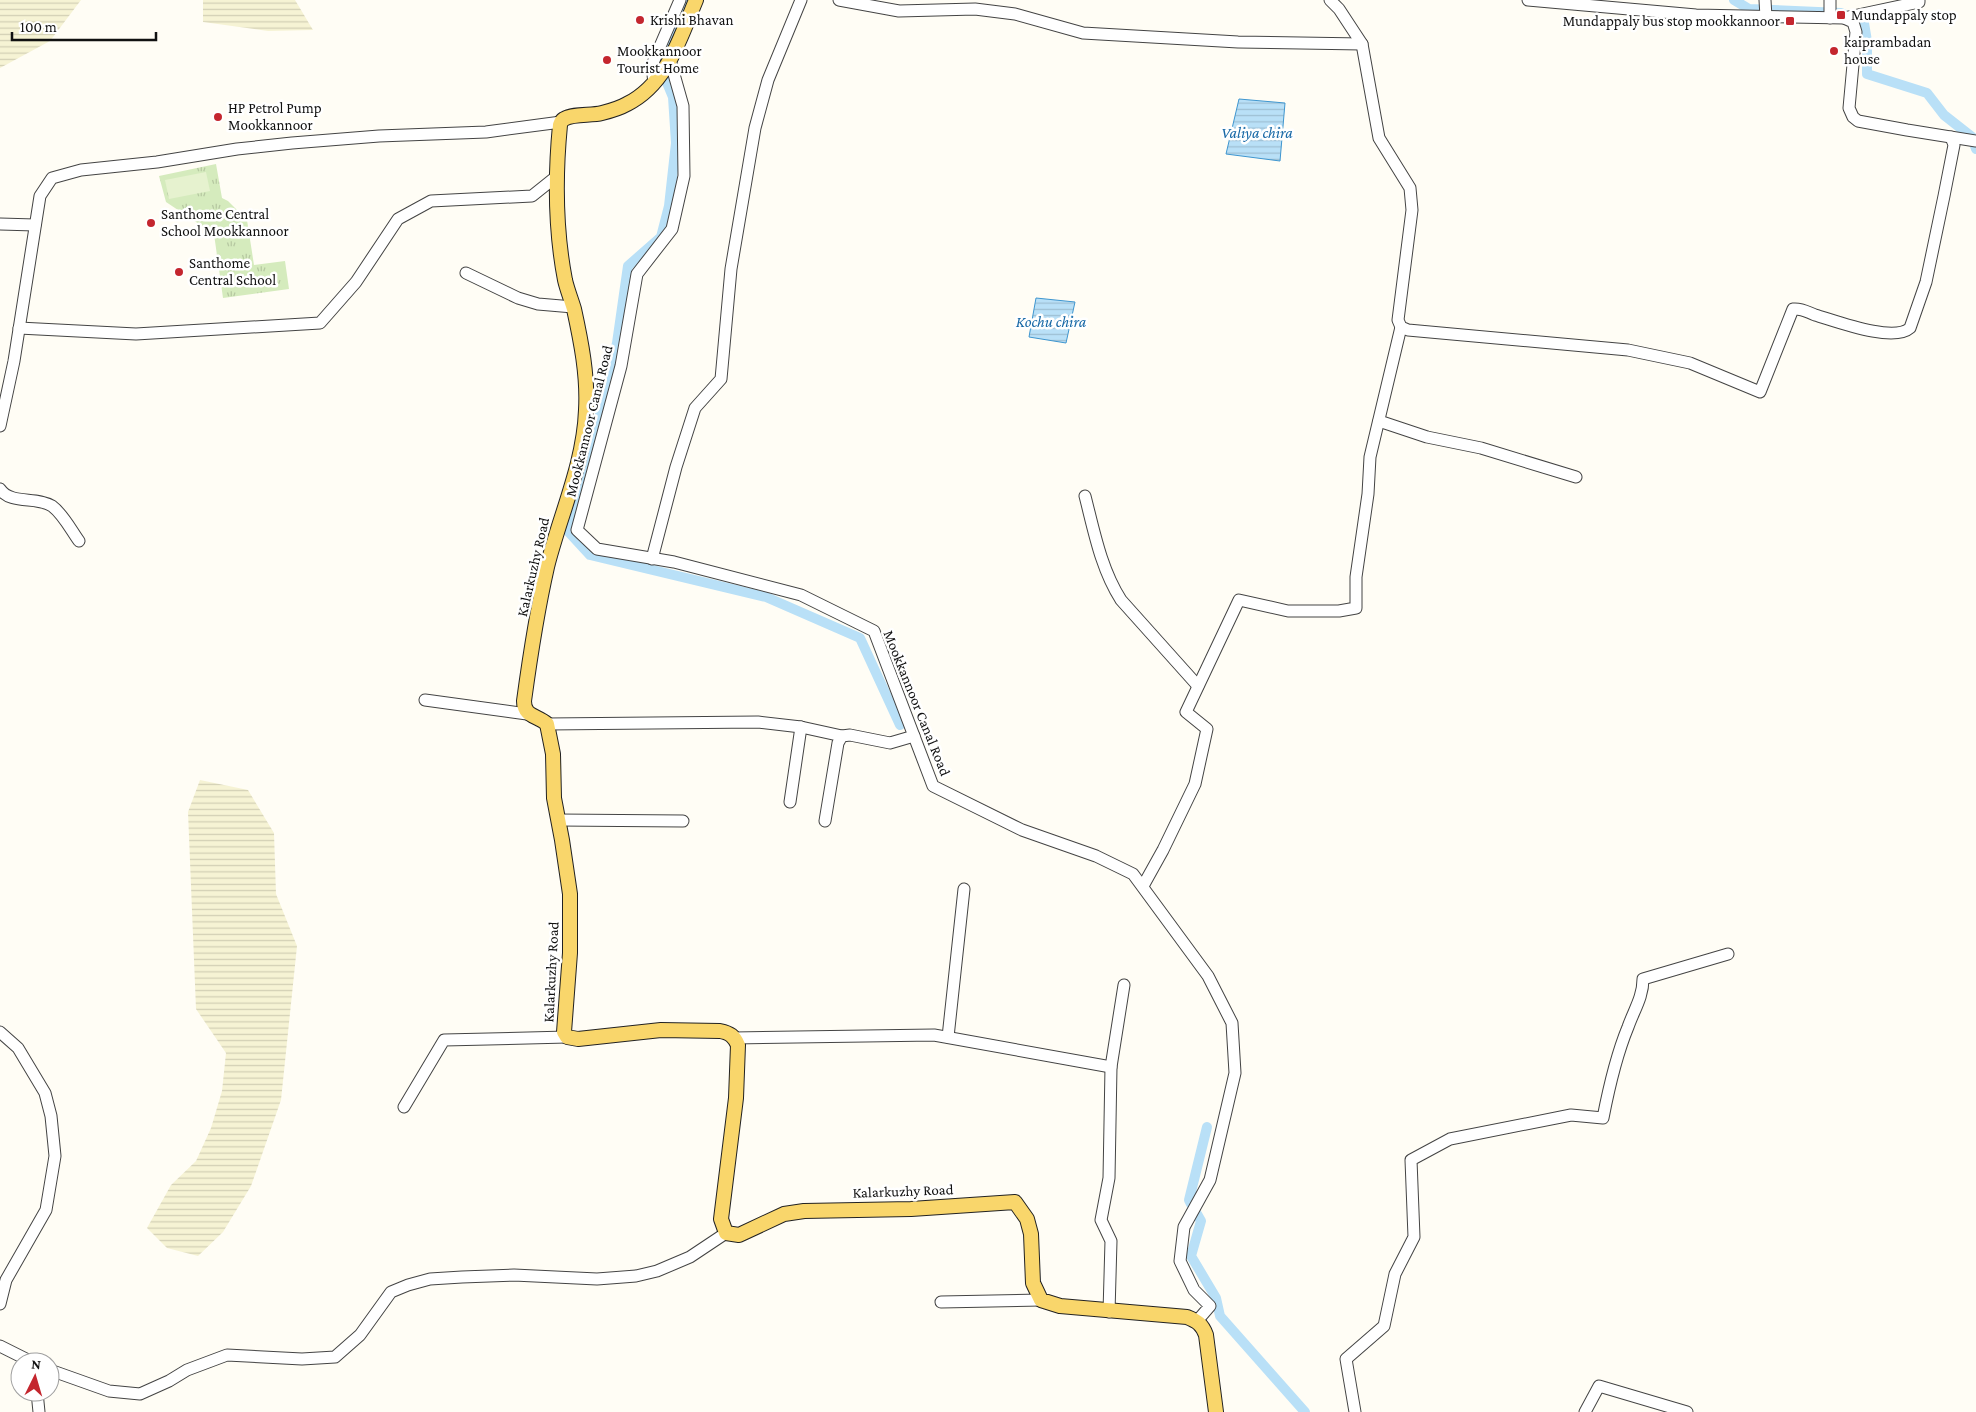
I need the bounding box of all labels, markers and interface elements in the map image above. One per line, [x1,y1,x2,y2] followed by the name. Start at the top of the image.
[1851,7,1957,24] place label: Mundappaly stop
[1835,9,1847,21] marker: Mundappaly stop
[12,10,156,42] scale bar
[650,12,734,28] place label: Krishi Bhavan
[1563,13,1781,30] place label: Mundappaly bus stop mookkannoor
[634,14,646,26] marker: Krishi Bhavan
[1784,15,1796,27] marker: Mundappaly bus stop mookkannoor
[20,19,57,35] text: 100 m
[1844,34,1931,67] place label: kaiprambadan house
[617,43,703,76] place label: Mookkannoor Tourist Home
[1828,45,1840,57] marker: kaiprambadan house
[601,54,613,66] marker: Mookkannoor Tourist Home
[228,100,322,133] place label: HP Petrol Pump Mookkannoor
[212,111,224,123] marker: HP Petrol Pump Mookkannoor
[1221,124,1293,142] water label: Valiya chira
[161,206,289,239] place label: Santhome Central School Mookkannoor
[145,217,157,229] marker: Santhome Central School Mookkannoor
[189,255,276,288] place label: Santhome Central School
[173,266,185,278] marker: Santhome Central School
[1016,313,1087,330] water label: Kochu chira
[562,344,616,498] street label: Mookkannoor Canal Road
[514,516,553,618] street label: Kalarkuzhy Road
[880,628,954,778] street label: Mookkannoor Canal Road
[540,921,563,1023] street label: Kalarkuzhy Road
[852,1181,954,1202] street label: Kalarkuzhy Road
[10,1352,60,1402] north arrow
[31,1356,42,1372] text: N

